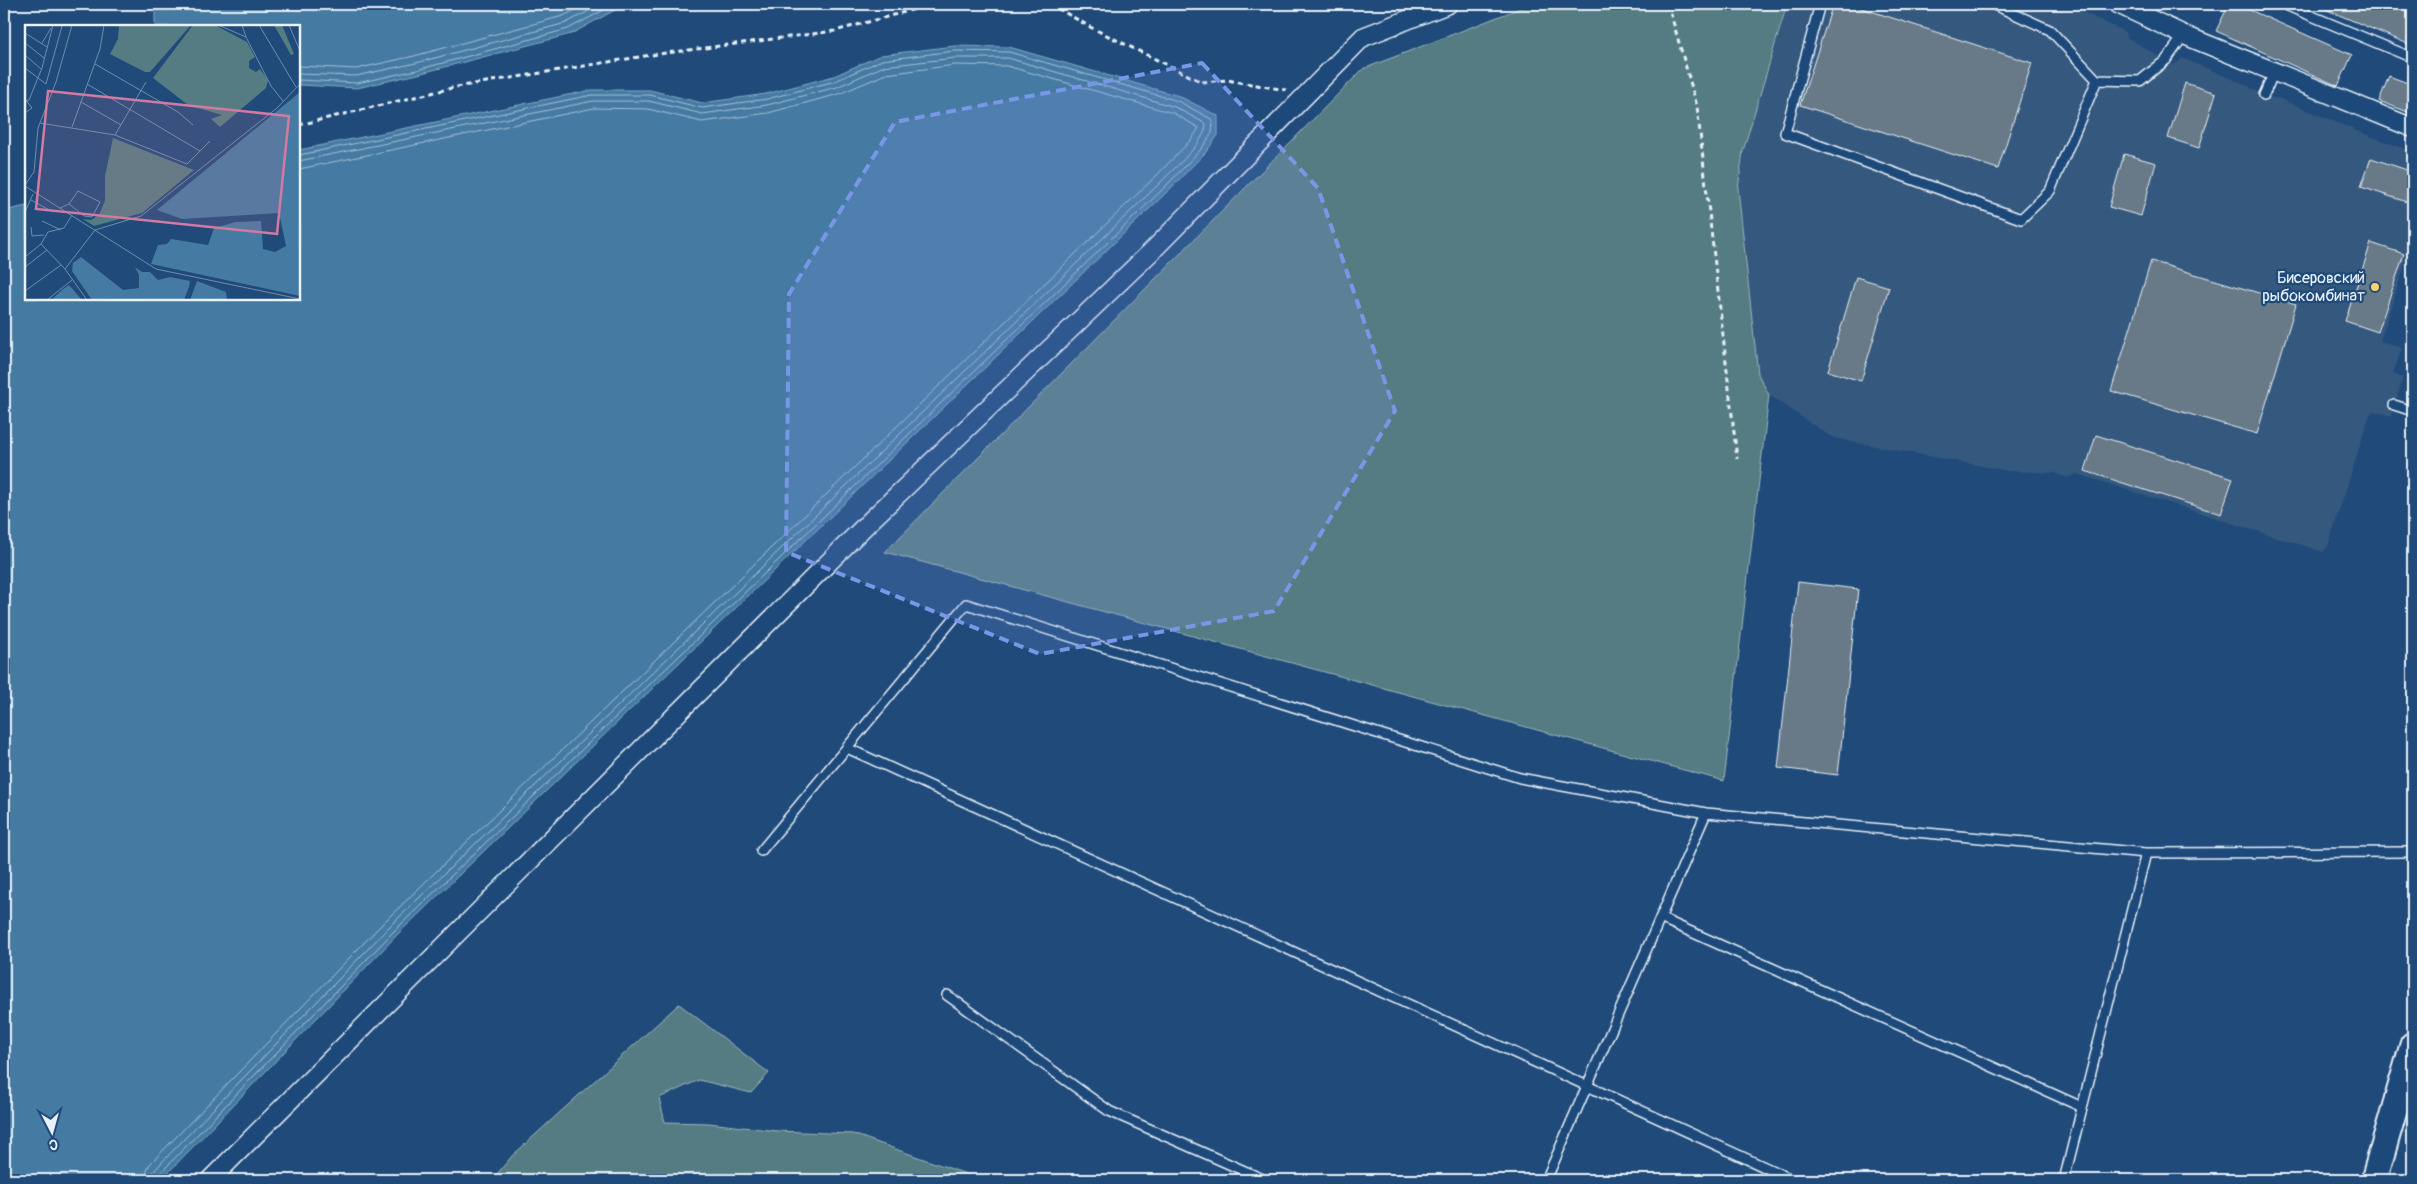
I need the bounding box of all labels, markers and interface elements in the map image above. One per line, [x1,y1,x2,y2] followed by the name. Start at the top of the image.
[25,25,300,300] inset map
[2262,268,2365,306] place label: Бисеровский рыбокомбинат
[2369,281,2381,293] marker: Бисеровский рыбокомбинат
[28,1106,78,1156] north arrow
[48,1136,58,1153] text: С

